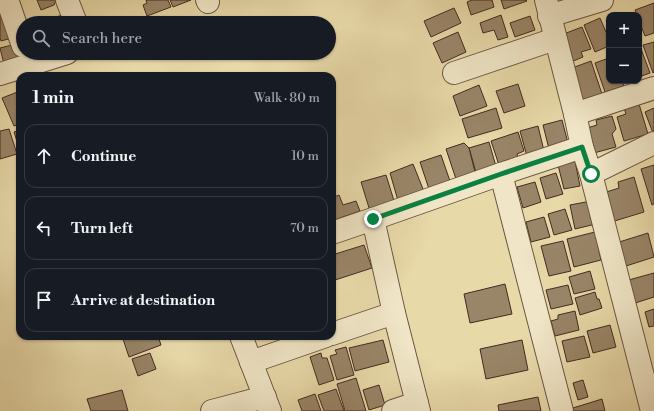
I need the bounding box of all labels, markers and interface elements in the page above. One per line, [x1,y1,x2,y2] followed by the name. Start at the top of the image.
[606,12,642,84] map controls
[606,12,642,48] button: +
[16,16,336,60] search box
[30,27,52,49] icon: search
[62,29,142,48] text: Search here
[606,48,642,84] button: −
[32,87,74,109] text: 1 min
[254,90,320,106] text: Walk · 80 m
[33,145,55,167] icon: ahead
[71,147,136,166] text: Continue
[291,148,319,164] text: 10 m
[582,165,600,183] route start
[364,210,382,228] route end
[33,217,55,239] icon: left
[71,219,133,238] text: Turn left
[290,220,319,236] text: 70 m
[33,289,55,311] icon: arrive
[71,291,215,310] text: Arrive at destination

